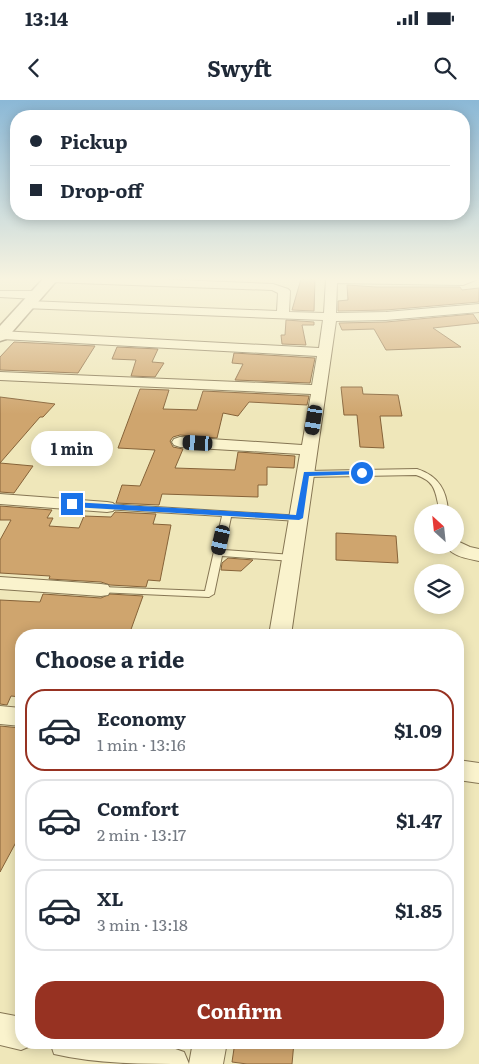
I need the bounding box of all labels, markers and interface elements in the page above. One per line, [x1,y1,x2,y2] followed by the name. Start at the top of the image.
[25,4,68,32] text: 13:14
[207,51,272,84] text: Swyft
[20,54,48,82] icon: back
[431,54,459,82] icon: search
[60,127,128,155] text: Pickup
[60,176,143,204] text: Drop-off
[304,404,323,436] car
[31,432,113,466] callout: 1 min
[182,435,213,451] car
[51,436,93,460] text: 1 min
[351,462,373,484] route start
[61,493,83,515] route end
[414,504,464,554] north arrow
[414,504,464,614] map controls
[210,524,231,556] car
[414,564,464,614] button: layers
[35,642,184,675] text: Choose a ride
[97,704,186,732] text: Economy
[37,708,82,753] icon: car
[394,716,442,744] text: $1.09
[97,732,186,756] text: 1 min · 13:16
[97,794,179,822] text: Comfort
[37,798,82,843] icon: car
[396,806,442,834] text: $1.47
[97,822,186,846] text: 2 min · 13:17
[97,884,124,912] text: XL
[37,888,82,933] icon: car
[395,896,442,924] text: $1.85
[97,912,188,936] text: 3 min · 13:18
[35,981,444,1039] button: Confirm

